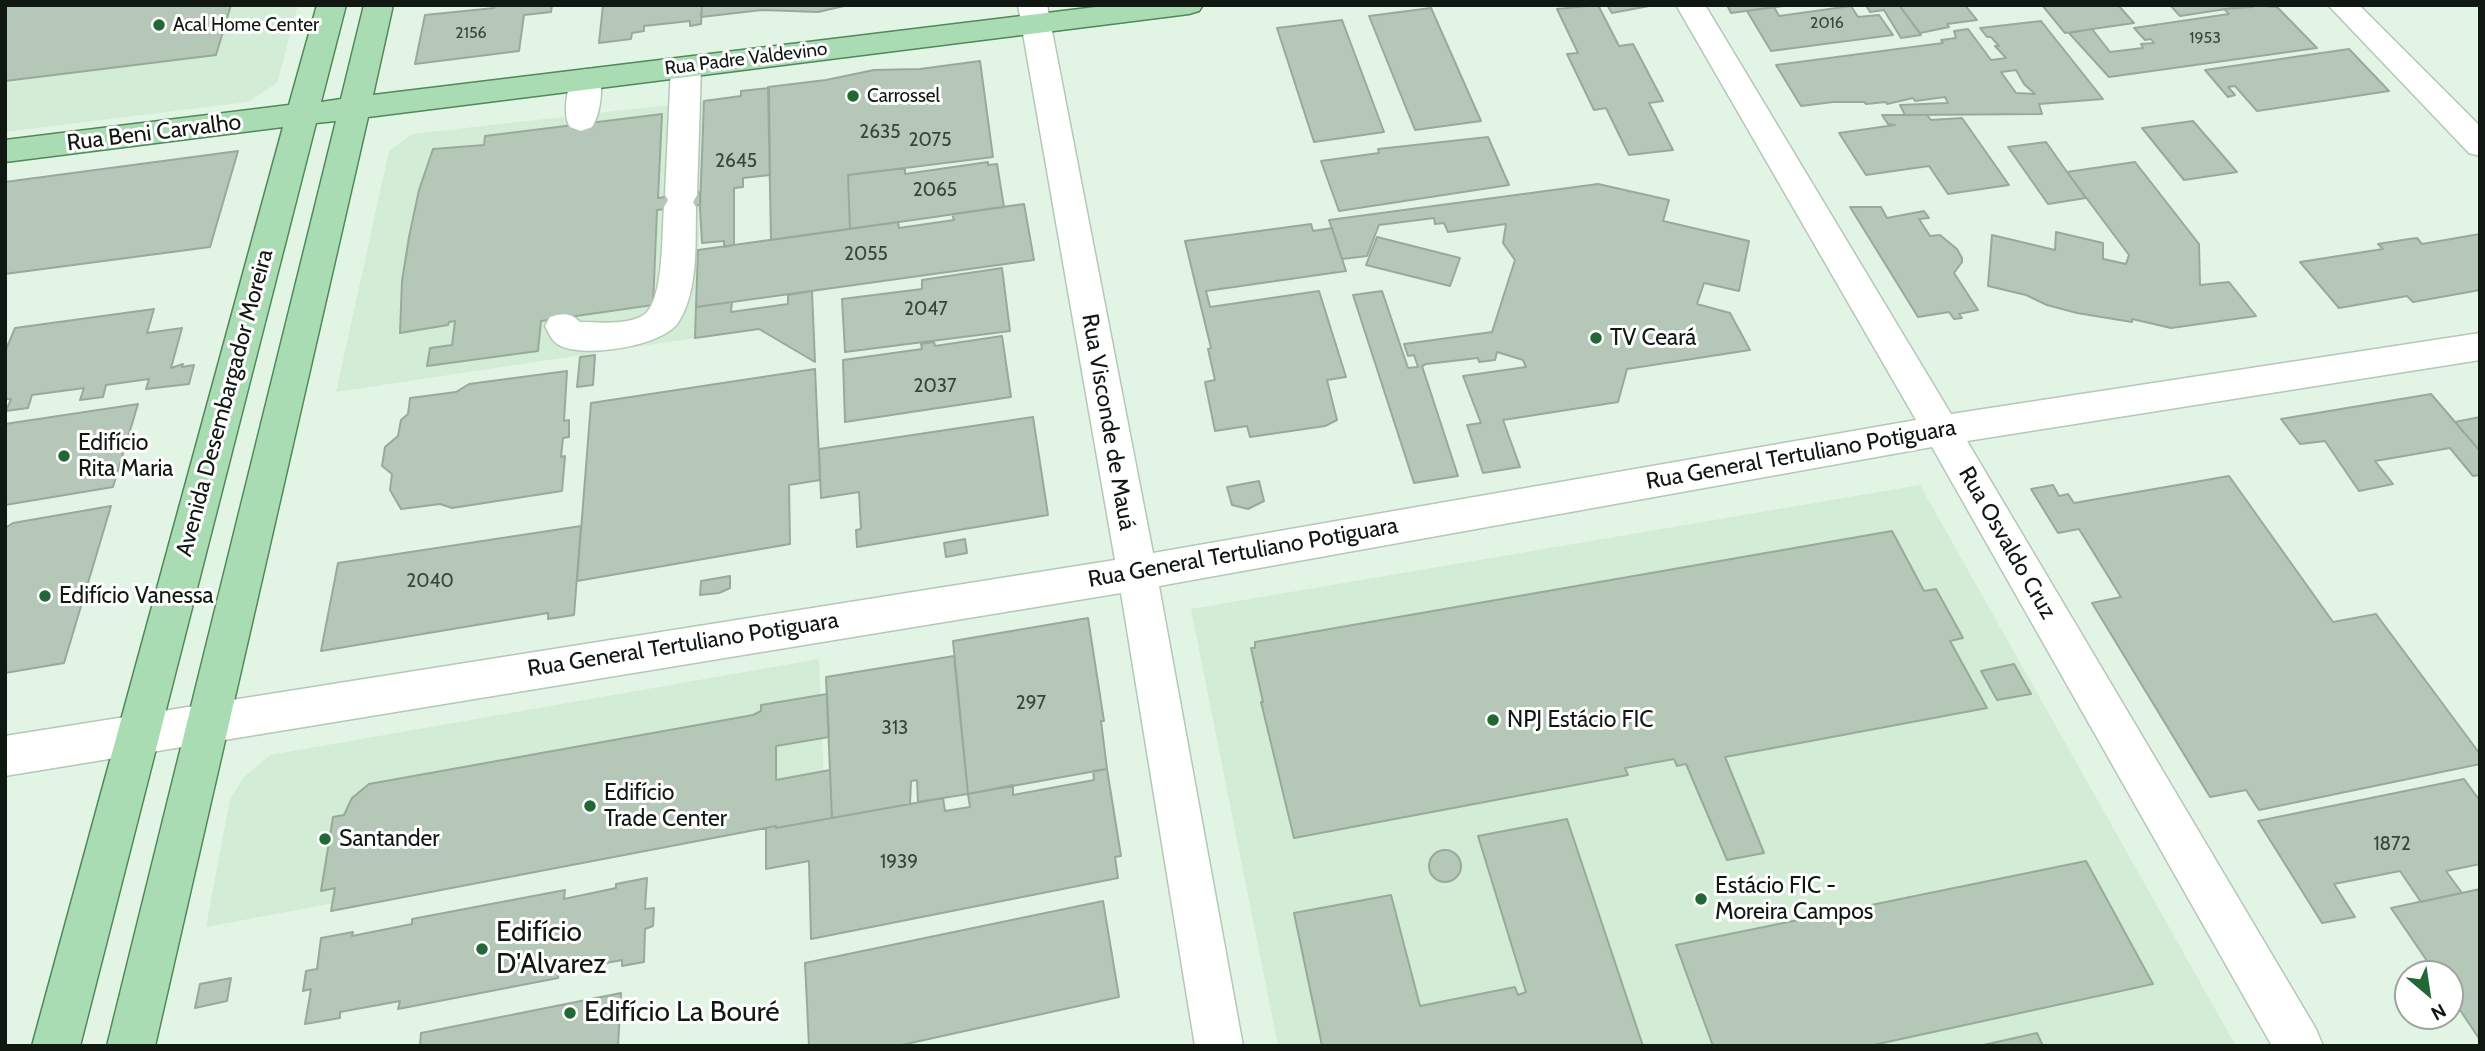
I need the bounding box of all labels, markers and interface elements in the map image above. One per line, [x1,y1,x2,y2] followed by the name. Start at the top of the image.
[1810,13,1844,33] house number: 2016
[173,14,319,36] place label: Acal Home Center
[151,17,167,33] marker: Acal Home Center
[455,23,487,43] house number: 2156
[2189,28,2221,48] house number: 1953
[663,38,829,80] street label: Rua Padre Valdevino
[867,85,940,107] place label: Carrossel
[845,88,861,104] marker: Carrossel
[65,109,243,157] street label: Rua Beni Carvalho
[859,121,901,143] house number: 2635
[909,129,951,151] house number: 2075
[715,150,757,172] house number: 2645
[913,179,957,201] house number: 2065
[844,243,888,265] house number: 2055
[171,246,279,560] street label: Avenida Desembargador Moreira
[904,298,948,320] house number: 2047
[1075,312,1141,532] street label: Rua Visconde de Mauá
[1610,324,1696,352] place label: TV Ceará
[1588,330,1604,346] marker: TV Ceará
[913,375,957,397] house number: 2037
[1644,414,1958,496] street label: Rua General Tertuliano Potiguara
[78,429,173,483] place label: Edifício Rita Maria
[56,448,72,464] marker: Edifício Rita Maria
[1952,462,2062,624] street label: Rua Osvaldo Cruz
[1086,512,1400,594] street label: Rua General Tertuliano Potiguara
[406,570,454,592] house number: 2040
[59,582,214,610] place label: Edifício Vanessa
[37,588,53,604] marker: Edifício Vanessa
[526,607,840,683] street label: Rua General Tertuliano Potiguara
[1016,692,1046,714] house number: 297
[1507,706,1654,734] place label: NPJ Estácio FIC
[1485,712,1501,728] marker: NPJ Estácio FIC
[882,717,908,739] house number: 313
[604,779,727,833] place label: Edifício Trade Center
[582,798,598,814] marker: Edifício Trade Center
[339,825,440,853] place label: Santander
[317,831,333,847] marker: Santander
[2373,833,2411,855] house number: 1872
[880,851,918,873] house number: 1939
[1715,872,1873,926] place label: Estácio FIC - Moreira Campos
[1693,891,1709,907] marker: Estácio FIC - Moreira Campos
[496,916,606,982] place label: Edifício D'Alvarez
[474,941,490,957] marker: Edifício D'Alvarez
[2394,960,2464,1030] north arrow
[584,996,779,1030] place label: Edifício La Bouré
[2427,999,2450,1025] text: N
[562,1005,578,1021] marker: Edifício La Bouré

